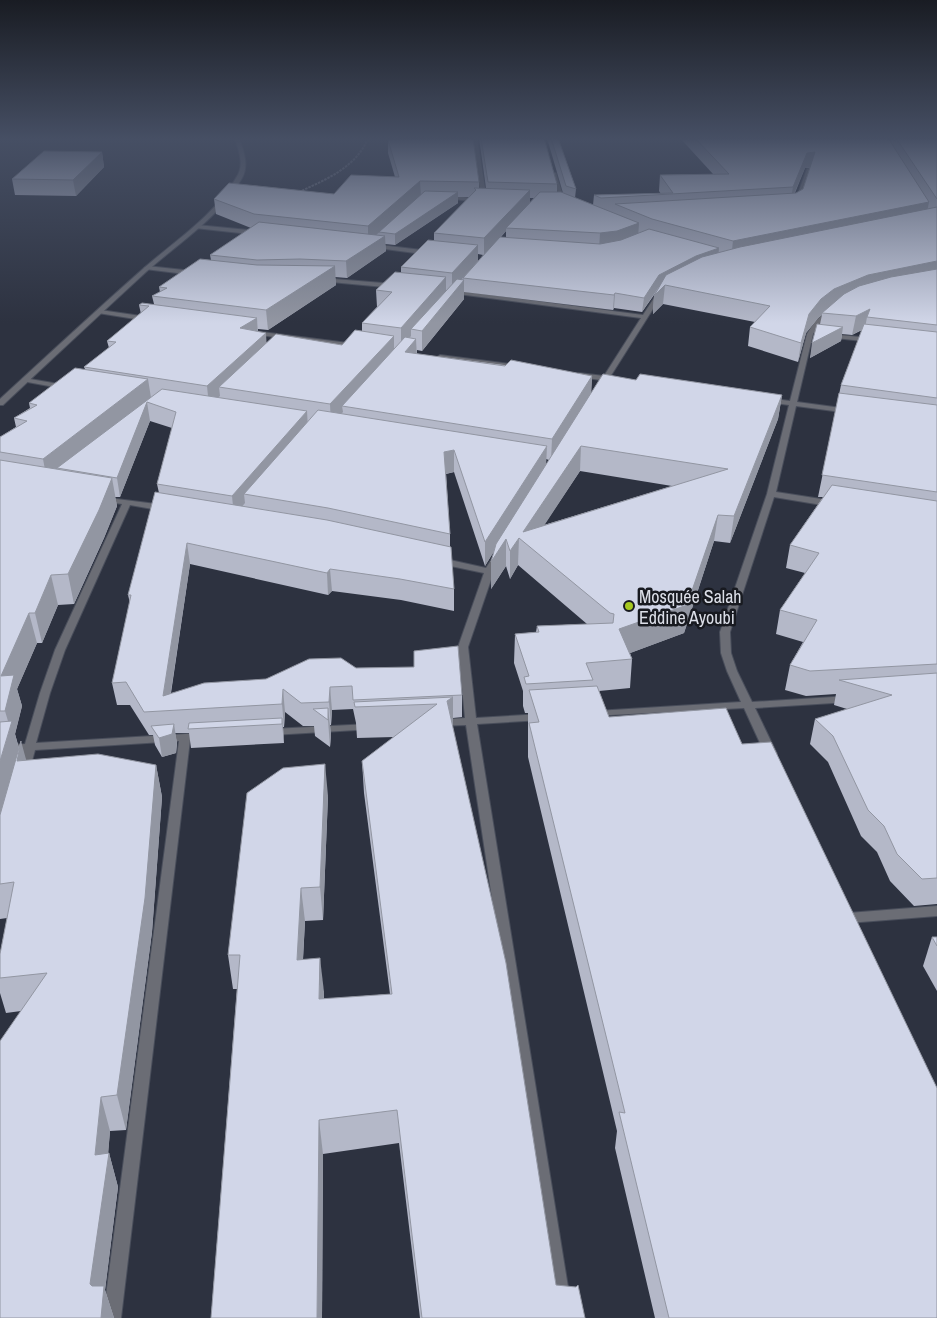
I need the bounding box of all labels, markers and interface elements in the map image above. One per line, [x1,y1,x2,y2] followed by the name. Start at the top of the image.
[639,584,742,630] place label: Mosquée Salah Eddine Ayoubi
[623,600,635,612] marker: Mosquée Salah Eddine Ayoubi

